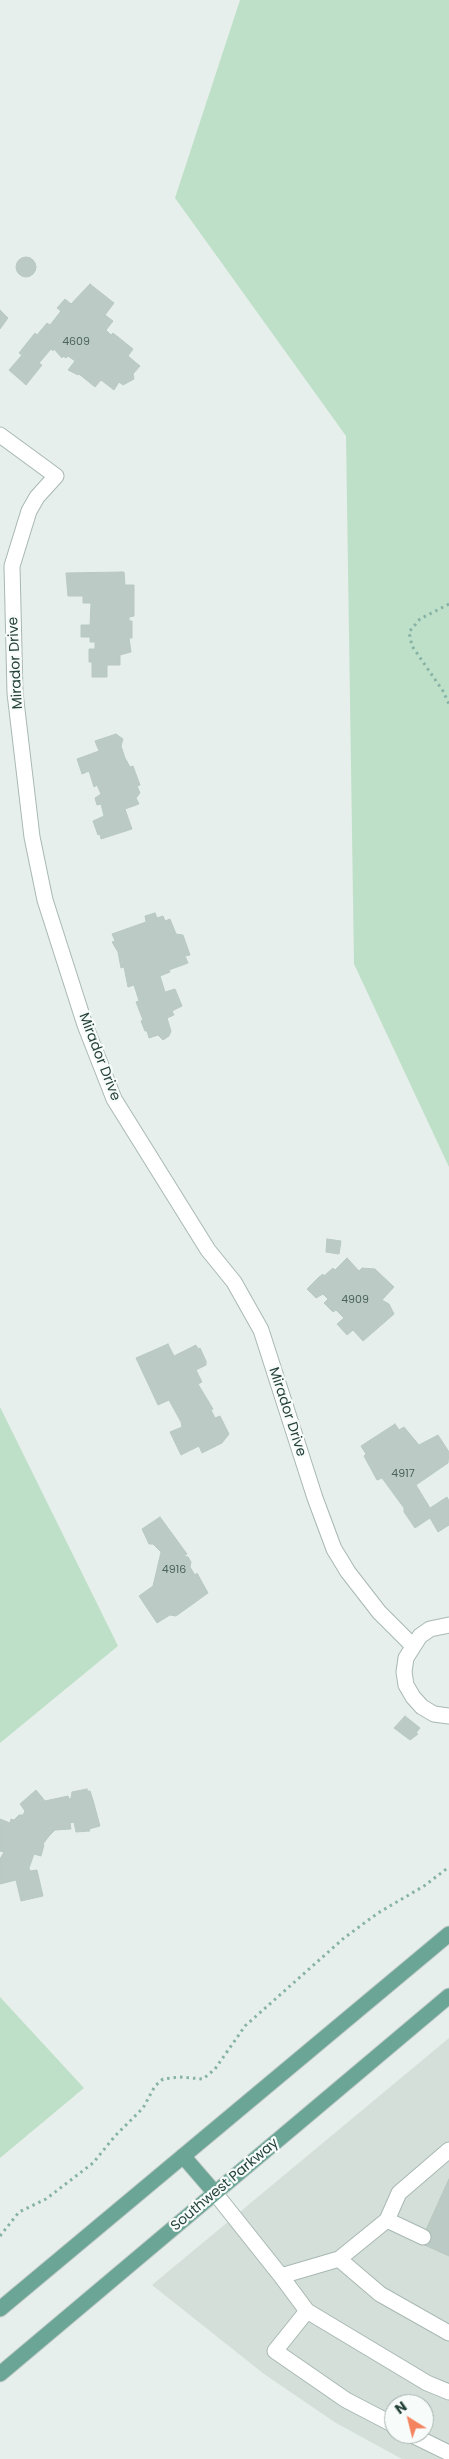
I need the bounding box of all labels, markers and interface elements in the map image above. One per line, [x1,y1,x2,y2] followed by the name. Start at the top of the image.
[62,335,90,349] house number: 4609
[5,616,27,710] street label: Mirador Drive
[75,1011,123,1103] street label: Mirador Drive
[341,1293,369,1307] house number: 4909
[265,1365,309,1459] street label: Mirador Drive
[391,1467,415,1481] house number: 4917
[162,1563,186,1577] house number: 4916
[168,2135,282,2235] street label: Southwest Parkway
[384,2394,434,2444] north arrow
[391,2396,411,2419] text: N

